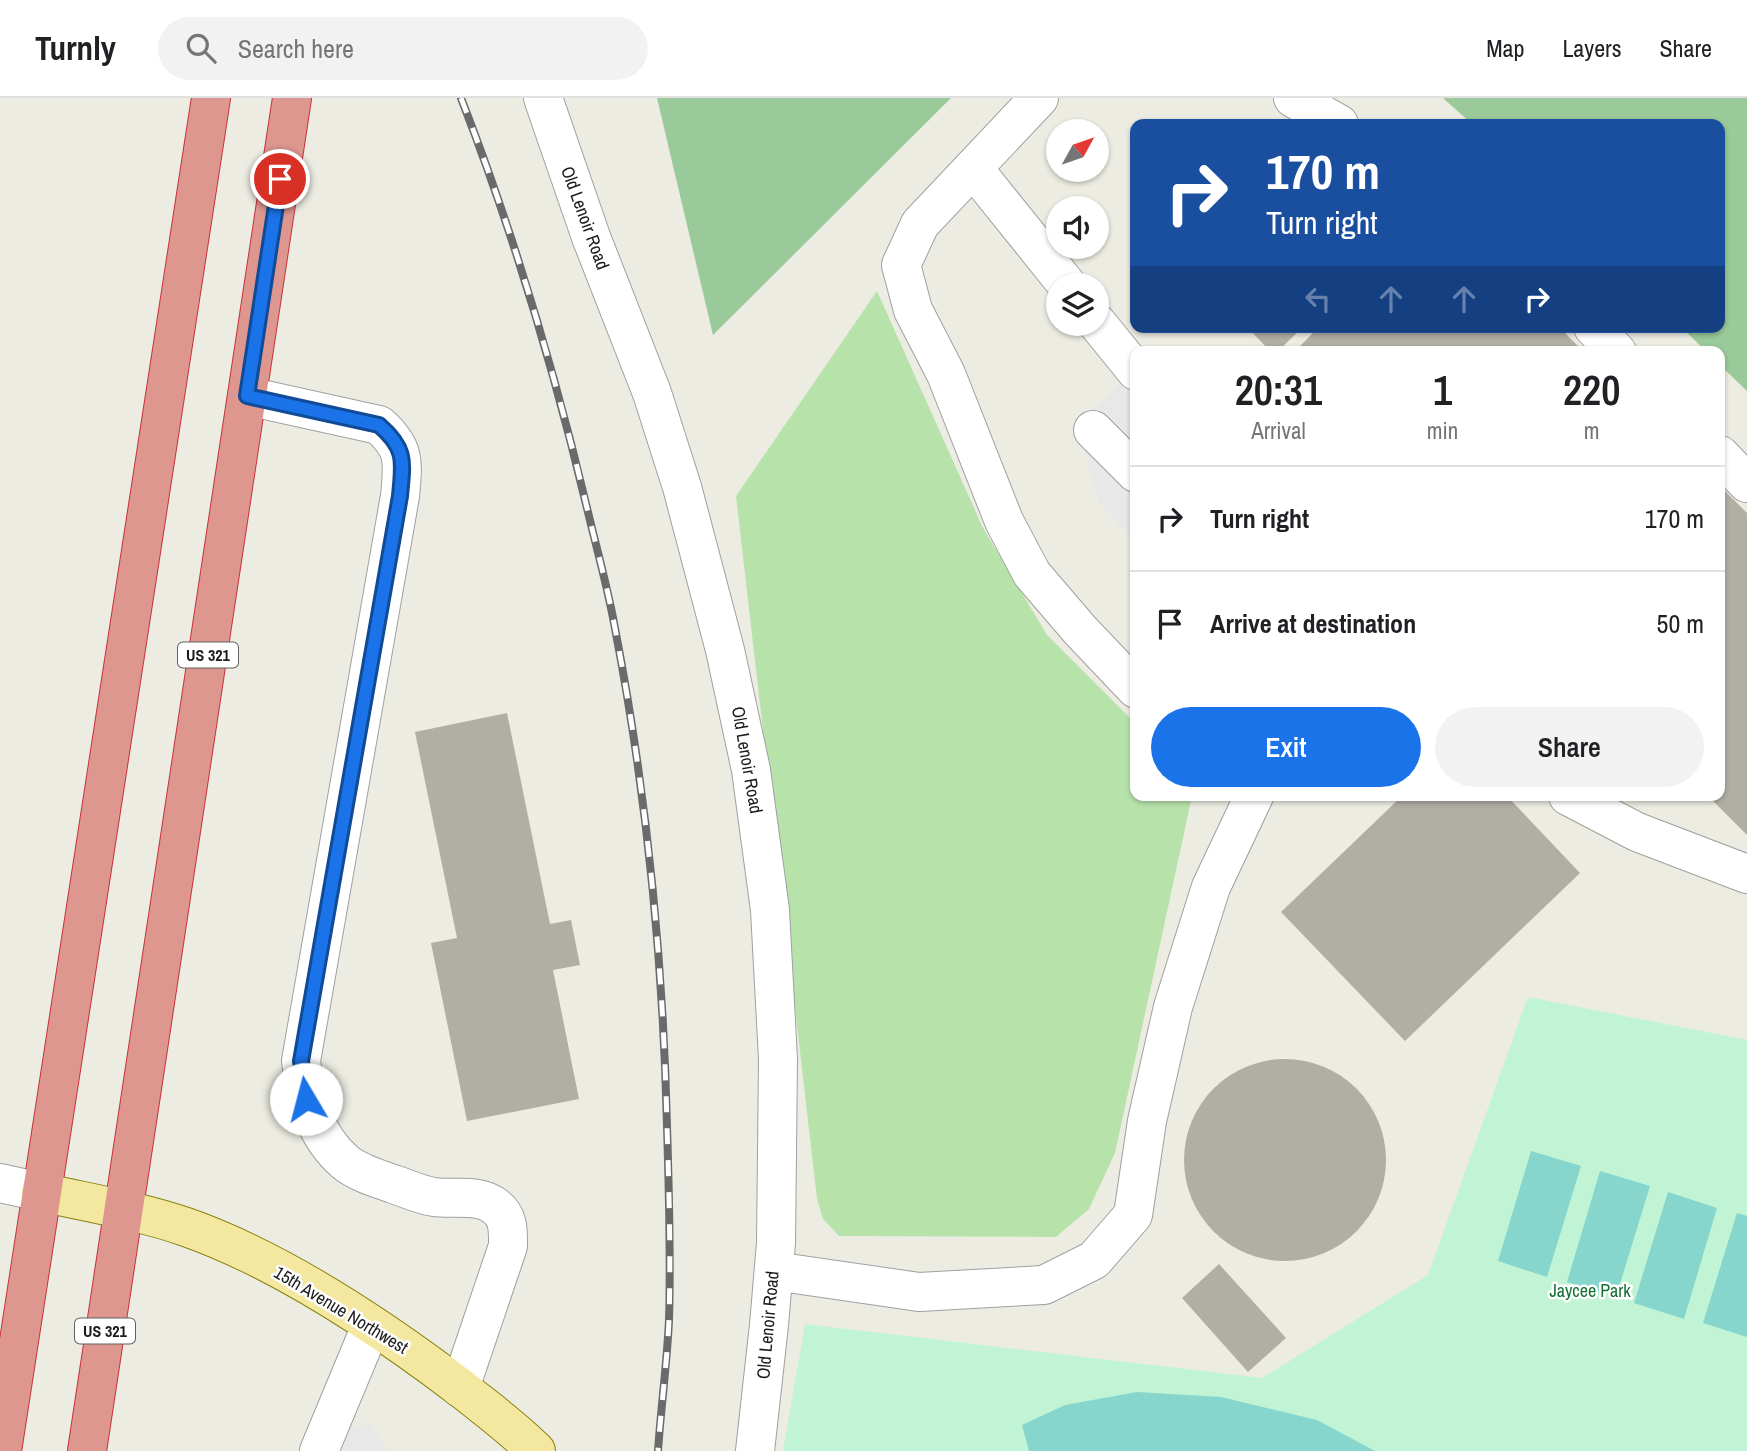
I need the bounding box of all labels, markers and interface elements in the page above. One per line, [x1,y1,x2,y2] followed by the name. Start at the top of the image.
[158,17,648,80] search box
[35,26,116,70] text: Turnly
[182,29,220,67] icon: search
[238,31,354,66] text: Search here
[1486,32,1524,64] text: Map
[1562,32,1621,64] text: Layers
[1659,32,1712,64] text: Share
[1046,119,1110,182] north arrow
[1046,119,1109,336] map controls
[1266,138,1380,204] text: 170 m
[1151,147,1242,238] icon: right
[250,149,310,209] pin
[261,160,299,198] icon: arrive
[555,163,616,273] street label: Old Lenoir Road
[1046,196,1109,259] button: sound
[1266,201,1378,244] text: Turn right
[1046,273,1109,336] button: layers
[1299,280,1337,318] icon: left
[1372,280,1410,318] icon: ahead
[1445,280,1483,318] icon: ahead
[1518,280,1556,318] icon: right
[1235,362,1322,418] text: 20:31
[1433,362,1452,418] text: 1
[1563,362,1620,418] text: 220
[1251,415,1306,446] text: Arrival
[1427,415,1458,446] text: min
[1584,415,1599,446] text: m
[1151,500,1189,538] icon: right
[1210,501,1309,536] text: Turn right
[1645,501,1704,536] text: 170 m
[1151,605,1189,643] icon: arrive
[1210,606,1416,641] text: Arrive at destination
[1657,606,1704,641] text: 50 m
[178,642,238,668] road number: US 321
[726,704,769,815] street label: Old Lenoir Road
[1151,707,1421,787] button: Exit
[1435,707,1704,787] button: Share
[269,1062,343,1136] position arrow
[270,1260,413,1360] street label: 15th Avenue Northwest
[750,1270,785,1380] street label: Old Lenoir Road
[1549,1278,1631,1303] park label: Jaycee Park
[75,1318,135,1344] road number: US 321

